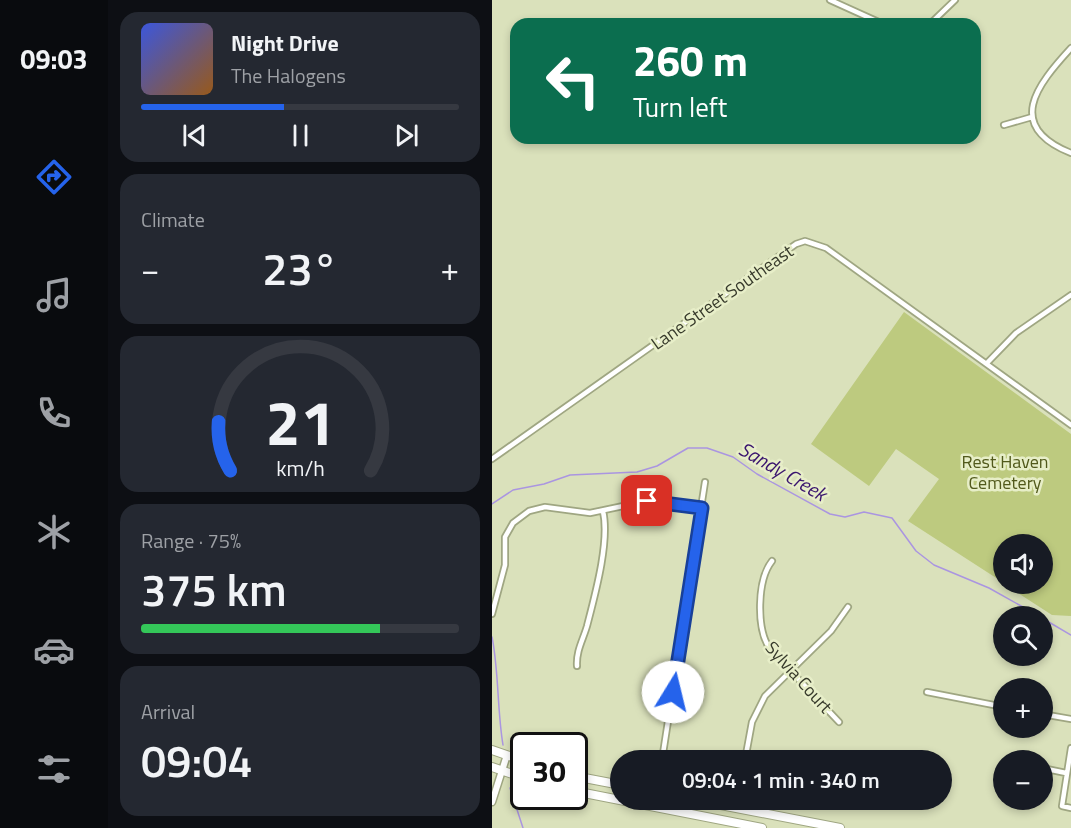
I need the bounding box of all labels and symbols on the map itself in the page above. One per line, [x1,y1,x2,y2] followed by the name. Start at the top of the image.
[645,237,799,356] street label: Lane Street Southeast
[733,433,835,510] water label: Sandy Creek
[962,448,1049,496] park label: Rest Haven Cemetery
[621,475,672,526] pin
[759,635,839,720] street label: Sylvia Court
[641,660,705,724] position arrow
[510,732,588,810] speed limit sign: 30

